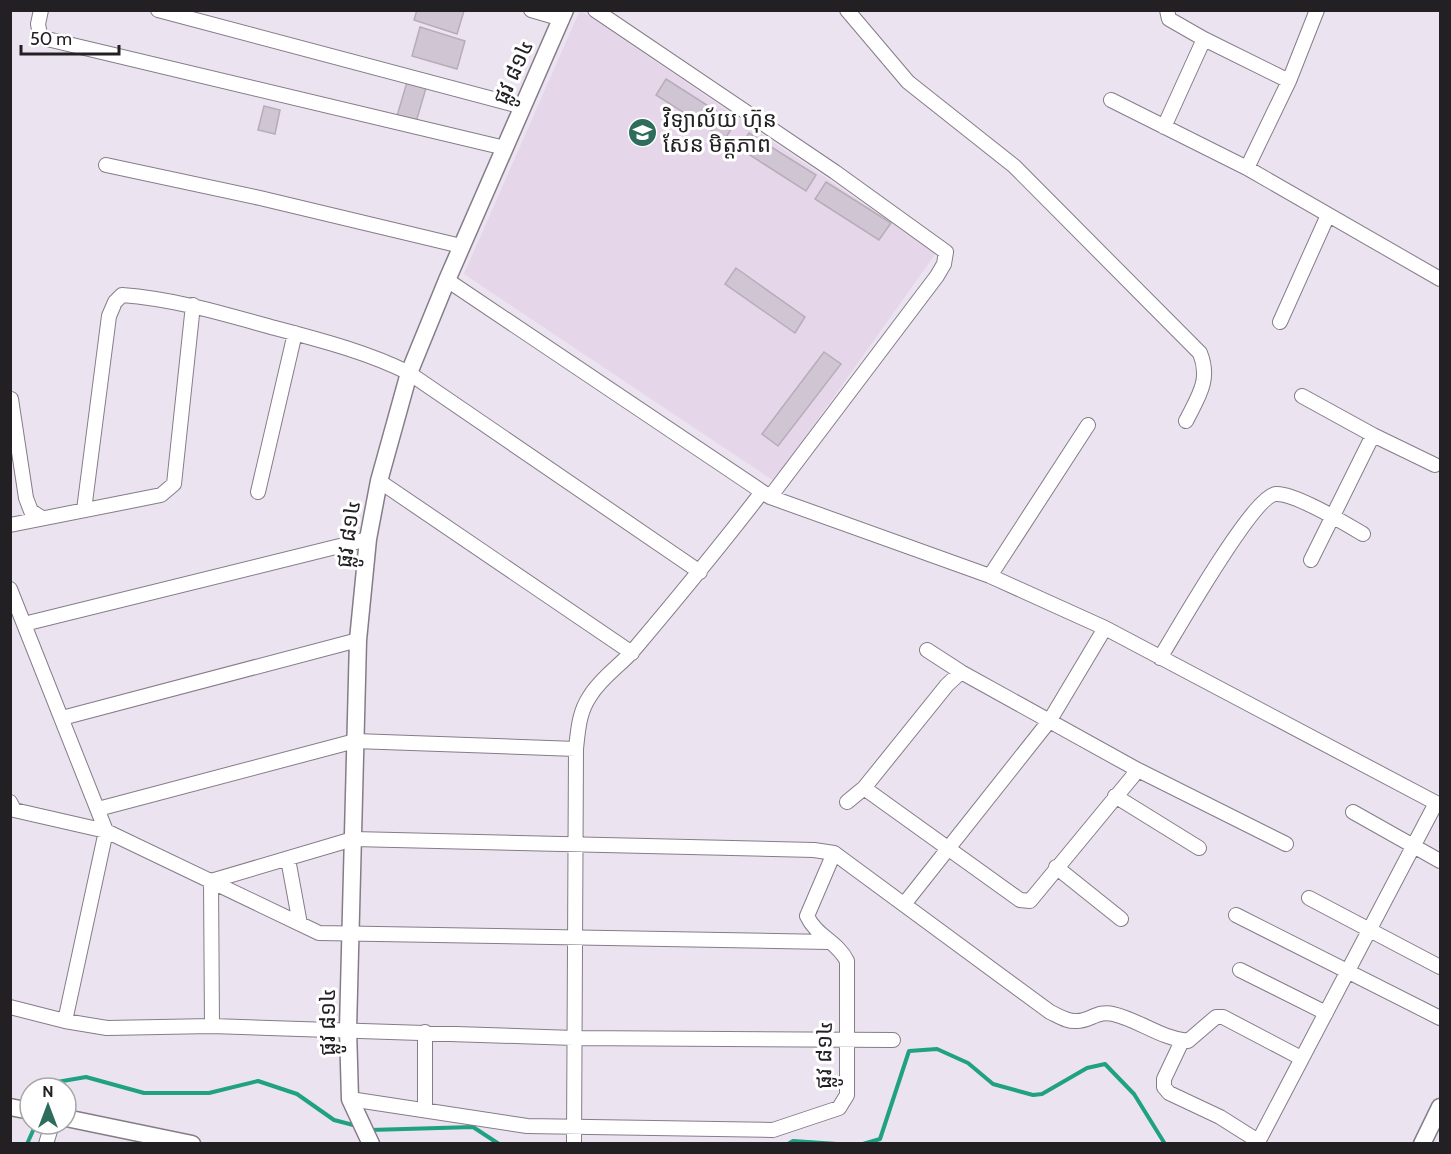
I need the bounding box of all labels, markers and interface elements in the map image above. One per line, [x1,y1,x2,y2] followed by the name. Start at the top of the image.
[21,18,118,56] scale bar
[30,28,72,50] text: 50 m
[487,35,545,111] street label: ផ្លូវ ៨១៤
[663,106,777,158] place label: វិទ្យាល័យ ហ៊ុន សែន មិត្តភាព
[626,116,658,148] school or university icon: វិទ្យាល័យ ហ៊ុន សែន មិត្តភាព
[330,498,373,570] street label: ផ្លូវ ៨១៤
[314,988,347,1056] street label: ផ្លូវ ៨១៤
[810,1021,845,1089] street label: ផ្លូវ ៨១៤
[18,1076,78,1136] north arrow
[42,1082,54,1101] text: N

